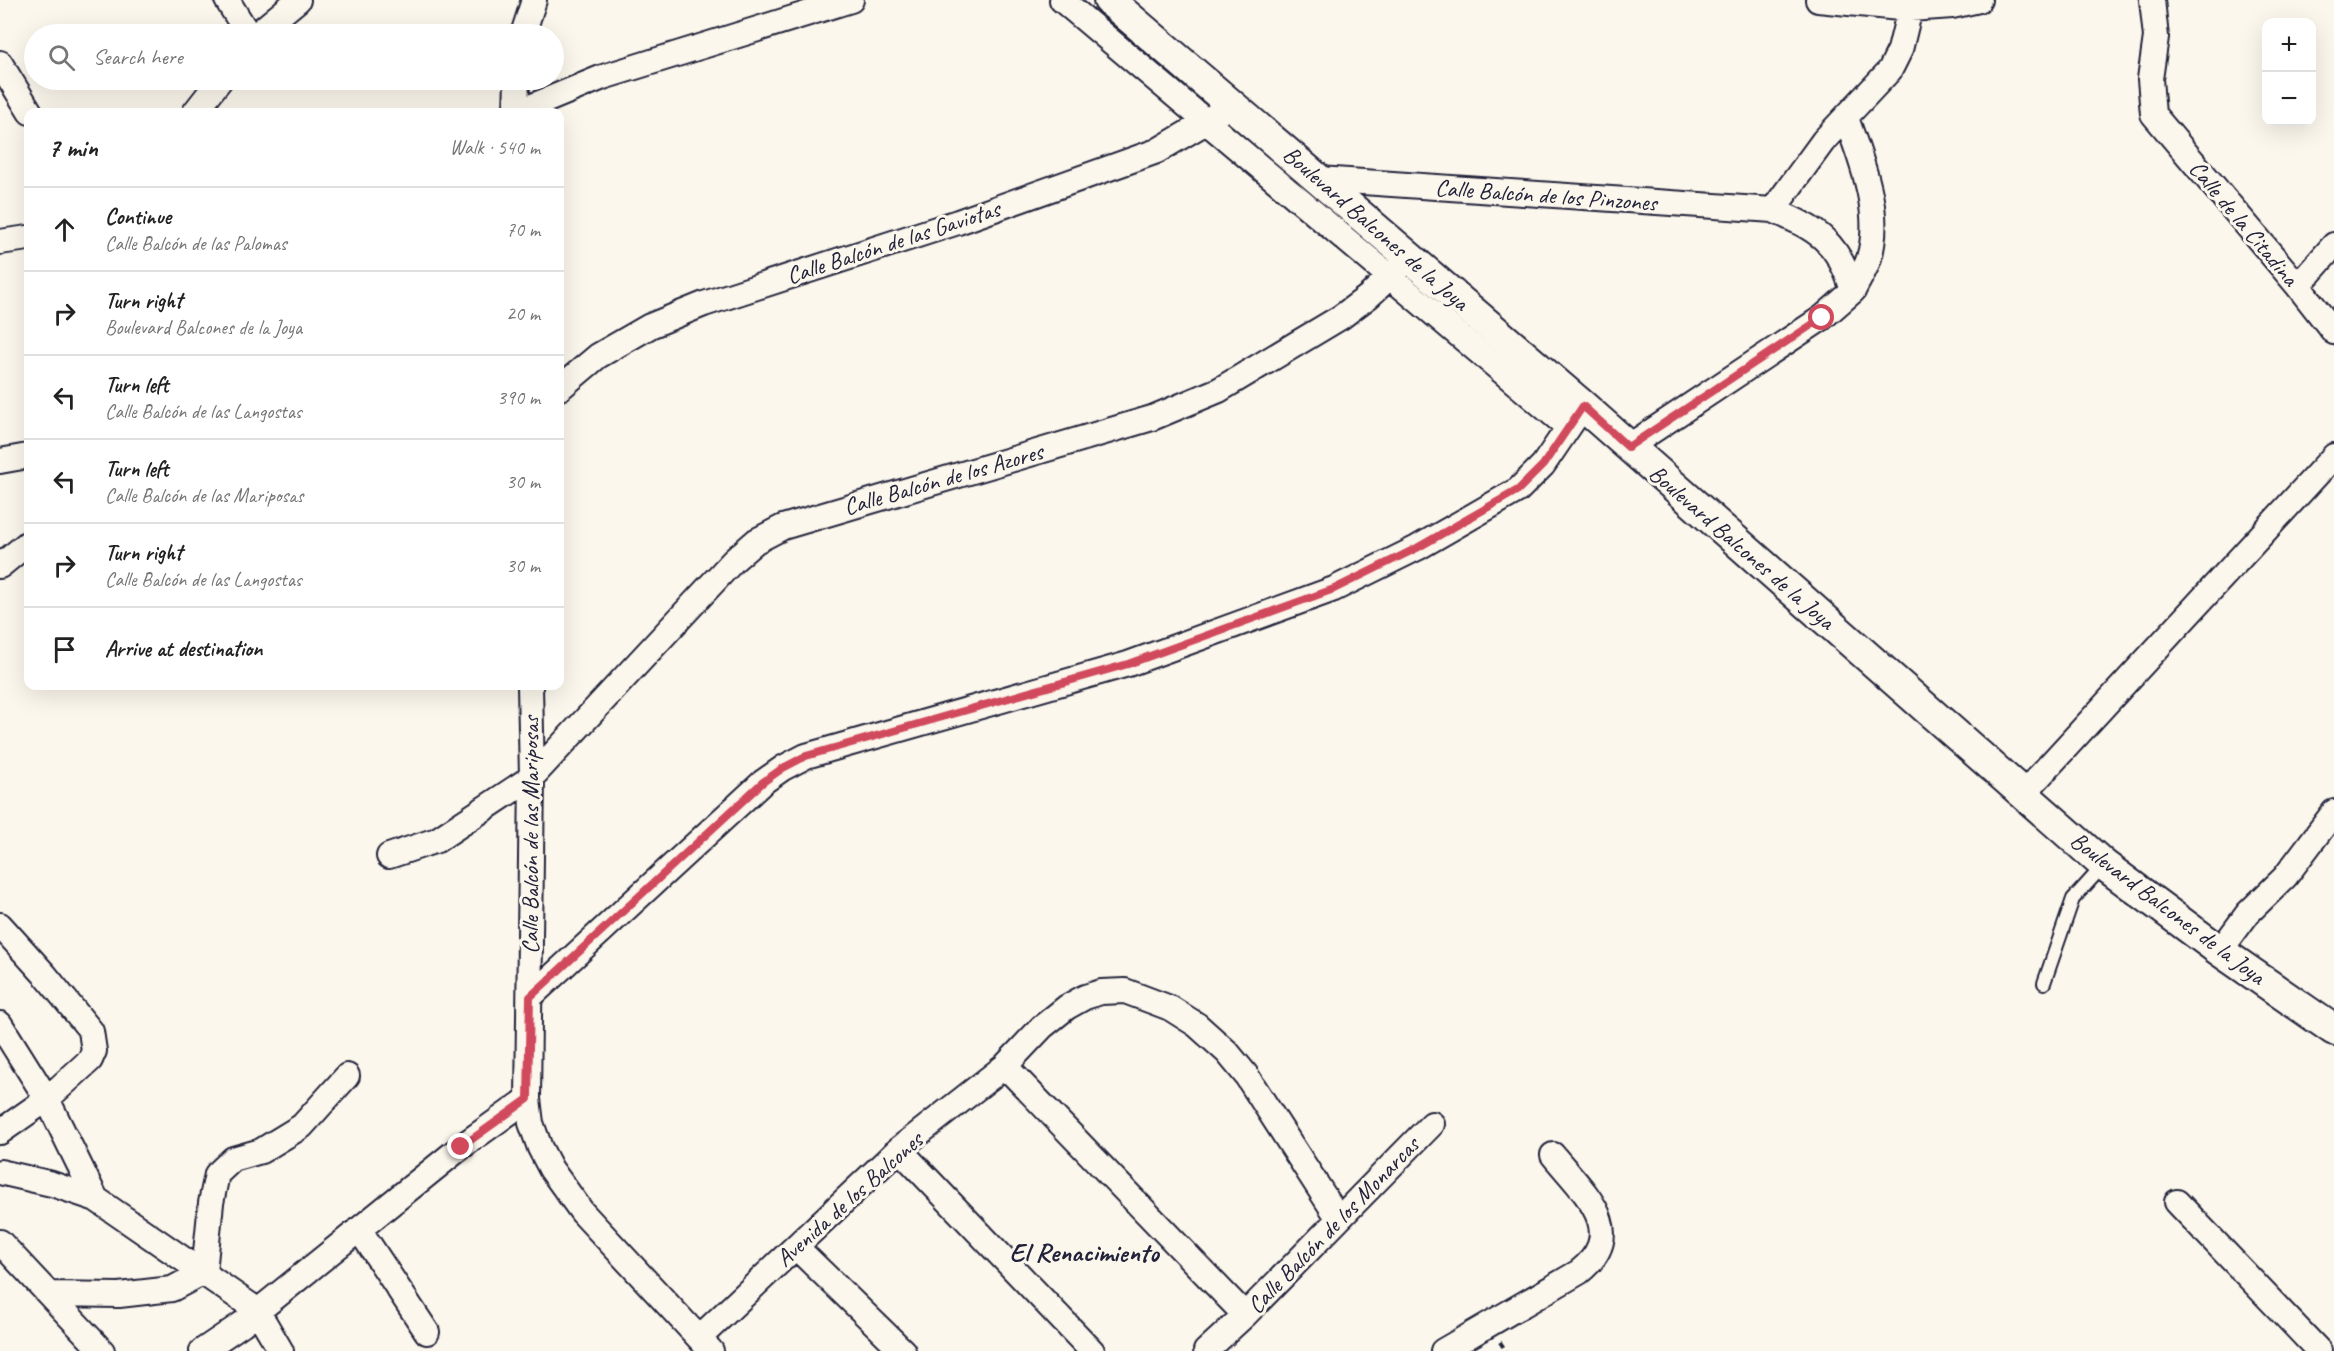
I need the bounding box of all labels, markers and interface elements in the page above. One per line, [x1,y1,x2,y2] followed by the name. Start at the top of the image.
[2262,18,2316,126] map controls
[2262,18,2316,72] button: +
[24,24,564,90] search box
[45,41,78,74] icon: search
[93,43,183,71] text: Search here
[2262,72,2316,126] button: −
[48,131,98,164] text: 7 min
[450,135,540,160] text: Walk · 540 m
[1277,139,1476,318] street label: Boulevard Balcones de la Joya
[2183,154,2306,293] street label: Calle de la Citadina
[1434,172,1660,218] street label: Calle Balcón de los Pinzones
[783,192,1006,291] street label: Calle Balcón de las Gaviotas
[105,203,171,231] text: Continue
[48,213,81,246] icon: ahead
[506,217,540,242] text: 70 m
[105,231,287,256] text: Calle Balcón de las Palomas
[105,287,182,315] text: Turn right
[48,297,81,330] icon: right
[506,301,540,326] text: 20 m
[1808,304,1834,330] route start
[105,315,302,340] text: Boulevard Balcones de la Joya
[105,371,169,399] text: Turn left
[48,381,81,414] icon: left
[497,385,540,410] text: 390 m
[105,399,302,424] text: Calle Balcón de las Langostas
[840,435,1049,522] street label: Calle Balcón de los Azores
[105,455,169,483] text: Turn left
[1643,458,1842,637] street label: Boulevard Balcones de la Joya
[48,465,81,498] icon: left
[506,469,540,494] text: 30 m
[105,483,303,508] text: Calle Balcón de las Mariposas
[105,539,182,567] text: Turn right
[48,549,81,582] icon: right
[506,553,540,578] text: 30 m
[105,567,302,592] text: Calle Balcón de las Langostas
[48,633,81,666] icon: arrive
[105,635,262,663] text: Arrive at destination
[515,714,545,954] street label: Calle Balcón de las Mariposas
[2065,825,2272,992] street label: Boulevard Balcones de la Joya
[769,1123,931,1273] street label: Avenida de los Balcones
[1241,1129,1427,1320] street label: Calle Balcón de los Monarcas
[447,1133,473,1159] route end
[1009,1235,1161,1269] district label: El Renacimiento

